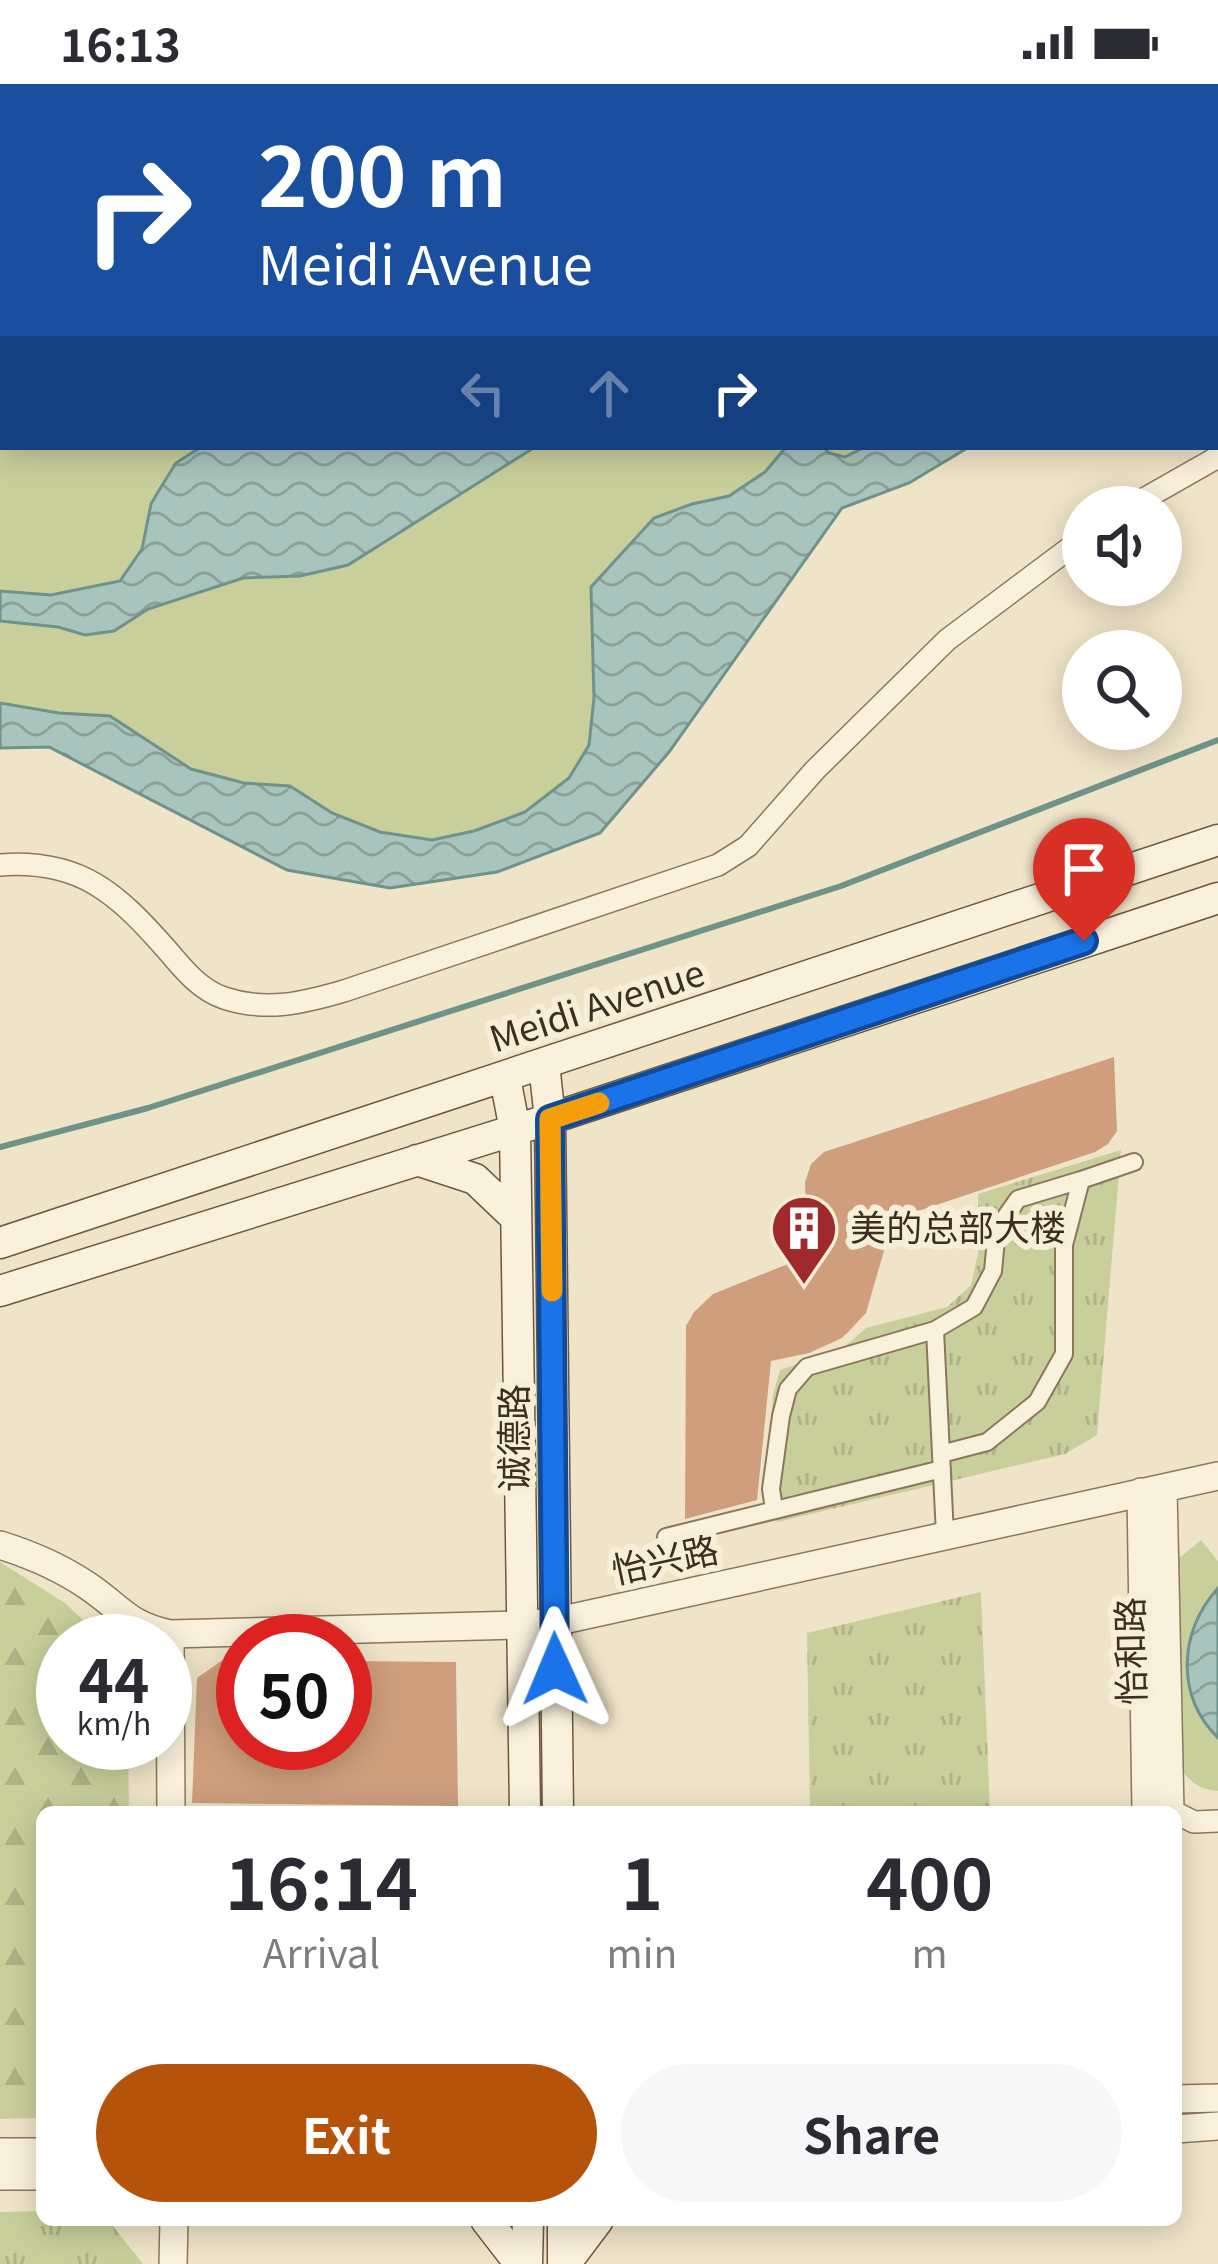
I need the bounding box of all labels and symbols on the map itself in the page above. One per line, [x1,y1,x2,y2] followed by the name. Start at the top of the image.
[1033,818,1135,941] pin
[482,944,710,1062] street label: Meidi Avenue
[769,1193,839,1287] building icon: 美的总部大楼
[850,1199,1066,1251] place label: 美的总部大楼
[485,1384,537,1492] street label: 诚德路
[606,1520,723,1594] street label: 怡兴路
[1101,1597,1155,1706] street label: 怡和路
[492,1606,618,1732] position arrow
[216,1614,372,1770] speed limit sign: 50

